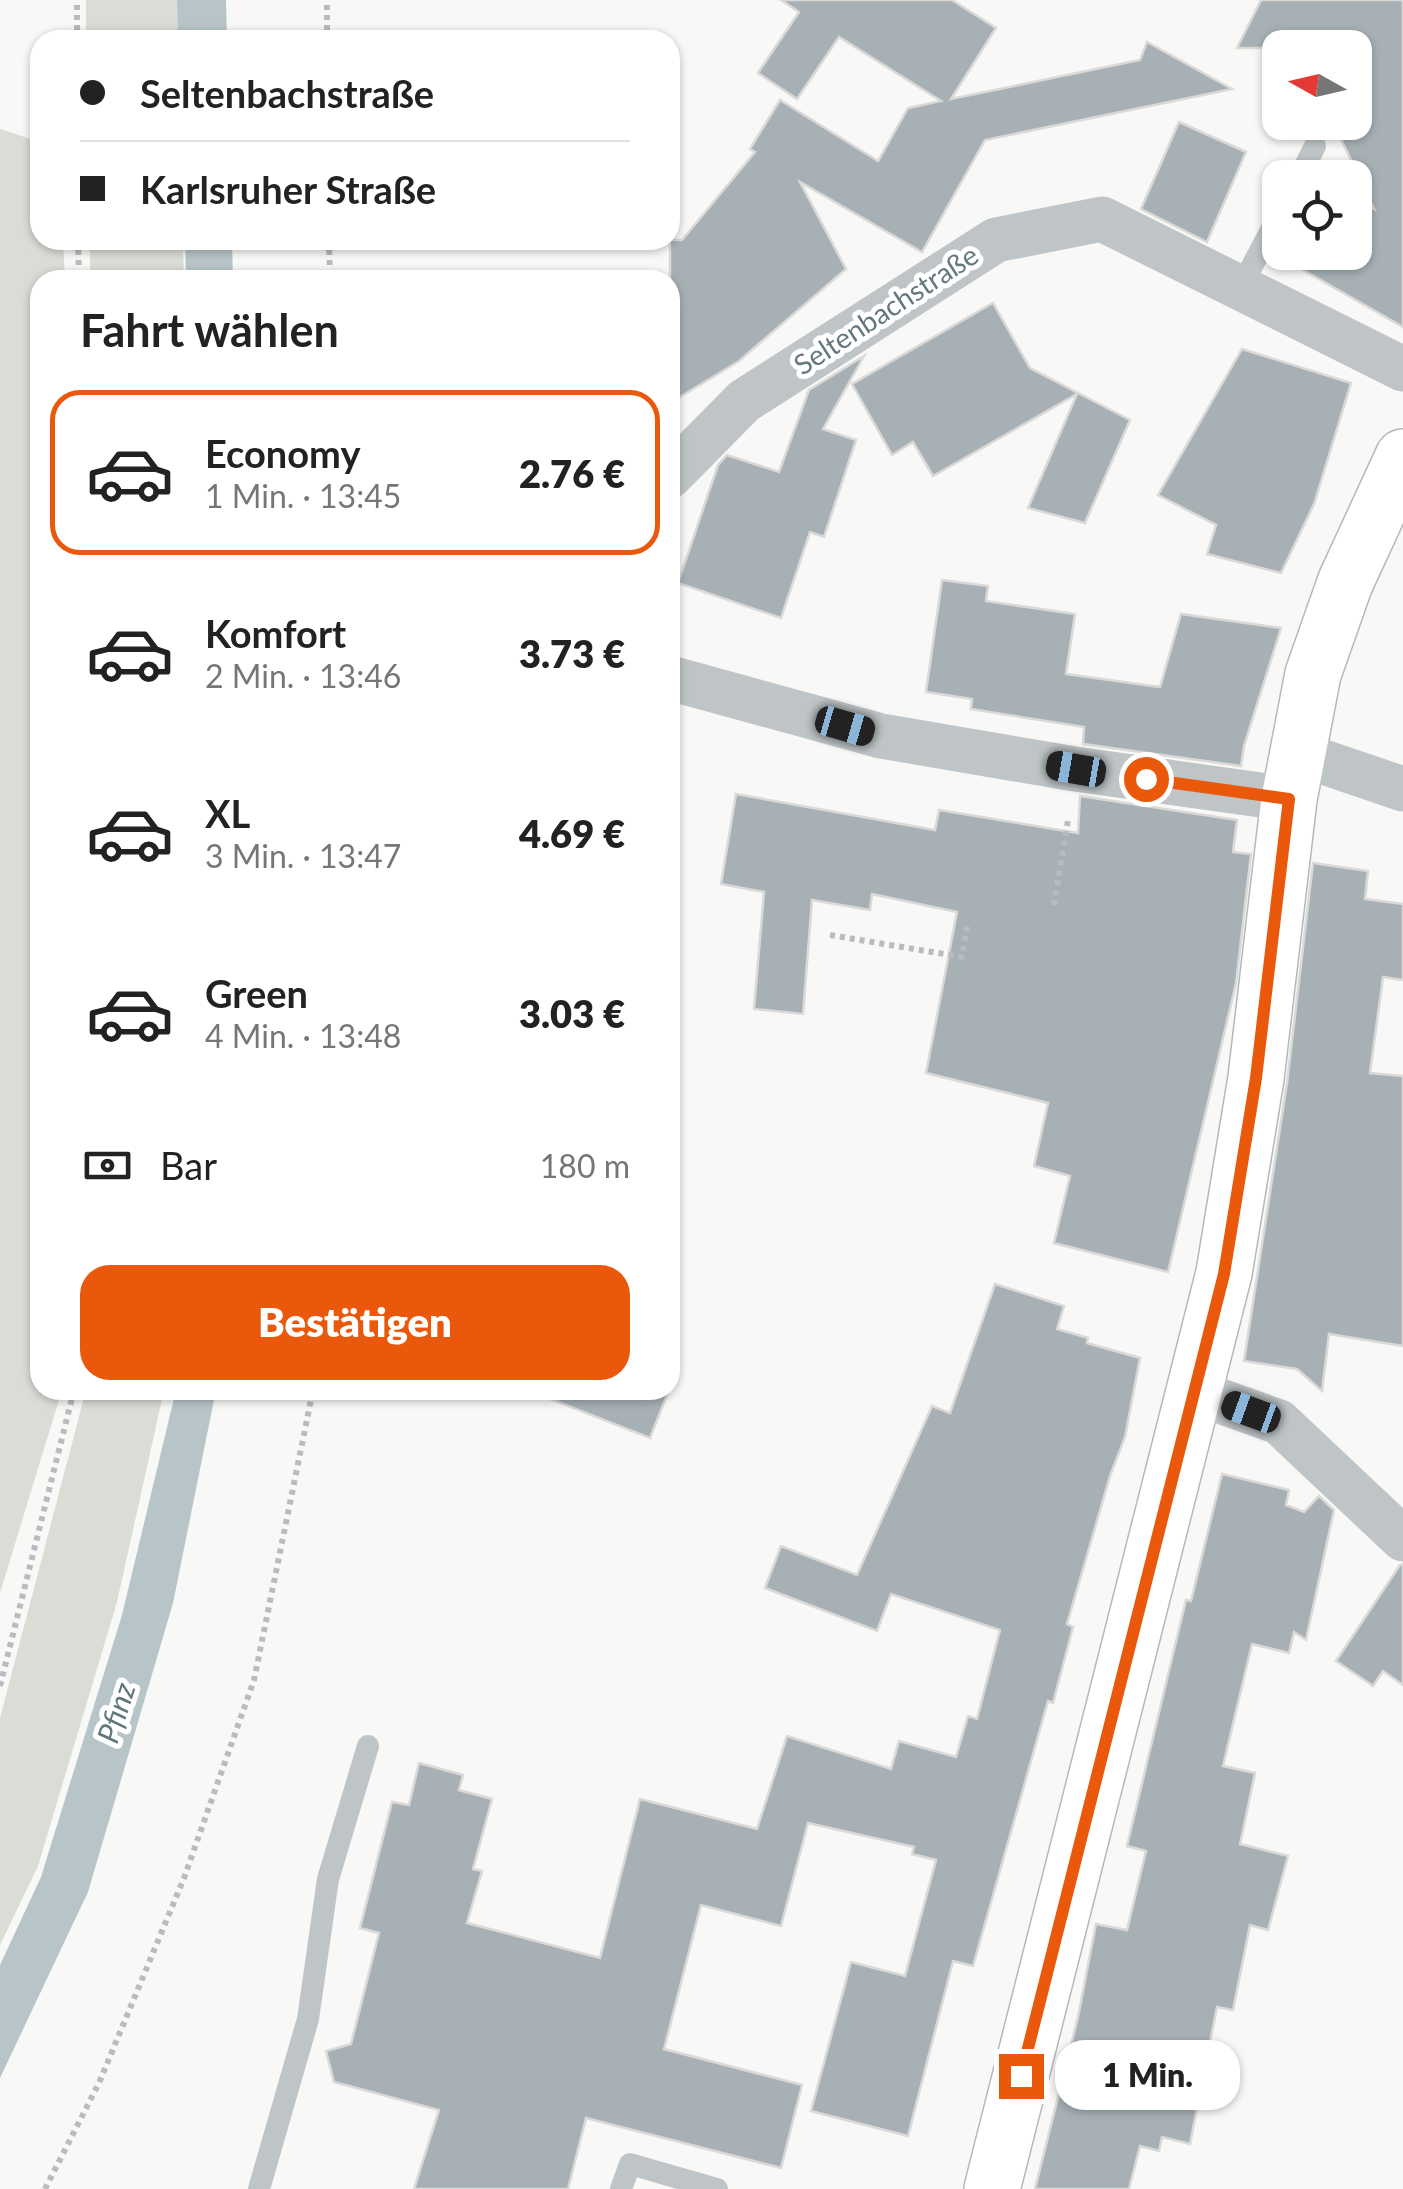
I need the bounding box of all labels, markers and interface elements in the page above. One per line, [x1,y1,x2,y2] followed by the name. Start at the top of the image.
[1262,30,1372,140] north arrow
[1262,30,1372,270] map controls
[140,70,434,116] text: Seltenbachstraße
[1262,160,1372,270] button: locate
[140,166,436,212] text: Karlsruher Straße
[787,237,984,381] street label: Seltenbachstraße
[80,303,339,357] text: Fahrt wählen
[85,428,175,518] icon: car
[205,430,360,476] text: Economy
[519,450,625,496] text: 2.76 €
[205,476,401,515] text: 1 Min. · 13:45
[85,608,175,698] icon: car
[205,610,346,656] text: Komfort
[519,630,625,676] text: 3.73 €
[205,656,401,695] text: 2 Min. · 13:46
[812,703,878,749] car
[1044,749,1108,789] car
[1124,757,1169,802] route start
[85,788,175,878] icon: car
[205,790,250,836] text: XL
[519,810,625,856] text: 4.69 €
[205,836,401,875] text: 3 Min. · 13:47
[85,968,175,1058] icon: car
[205,970,308,1016] text: Green
[519,990,625,1036] text: 3.03 €
[205,1016,401,1055] text: 4 Min. · 13:48
[80,1138,135,1193] icon: cash
[160,1142,217,1188] text: Bar
[540,1146,630,1185] text: 180 m
[80,1265,630,1380] button: Bestätigen
[1218,1388,1284,1436] car
[88,1677,142,1747] water label: Pfinz
[1056,2041,1241,2111] callout: 1 Min.
[999,2054,1044,2099] route end
[1102,2055,1193,2094] text: 1 Min.

